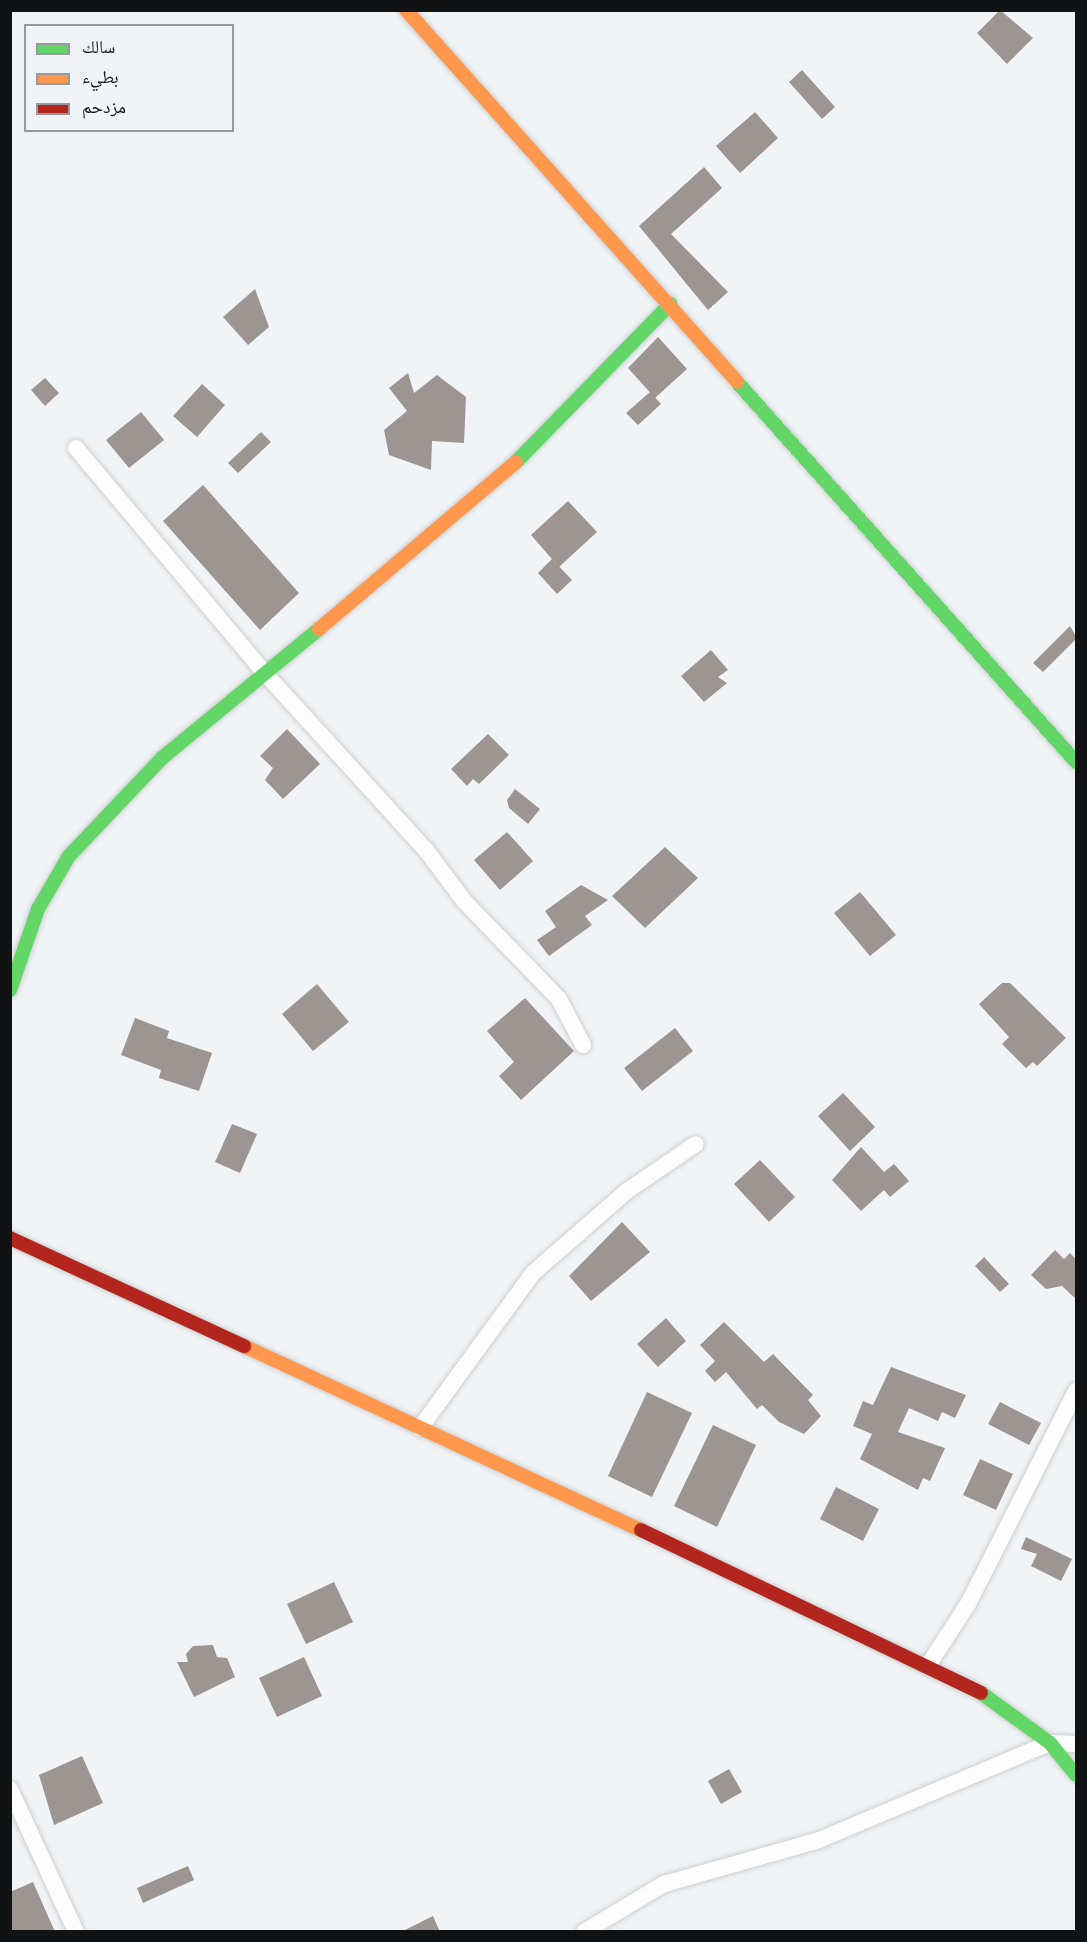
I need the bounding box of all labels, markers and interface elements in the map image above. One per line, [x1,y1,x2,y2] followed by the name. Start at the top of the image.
[24,24,234,132] legend
[82,35,115,58] text: سالك
[82,65,119,88] text: بطيء
[82,95,126,118] text: مزدحم

